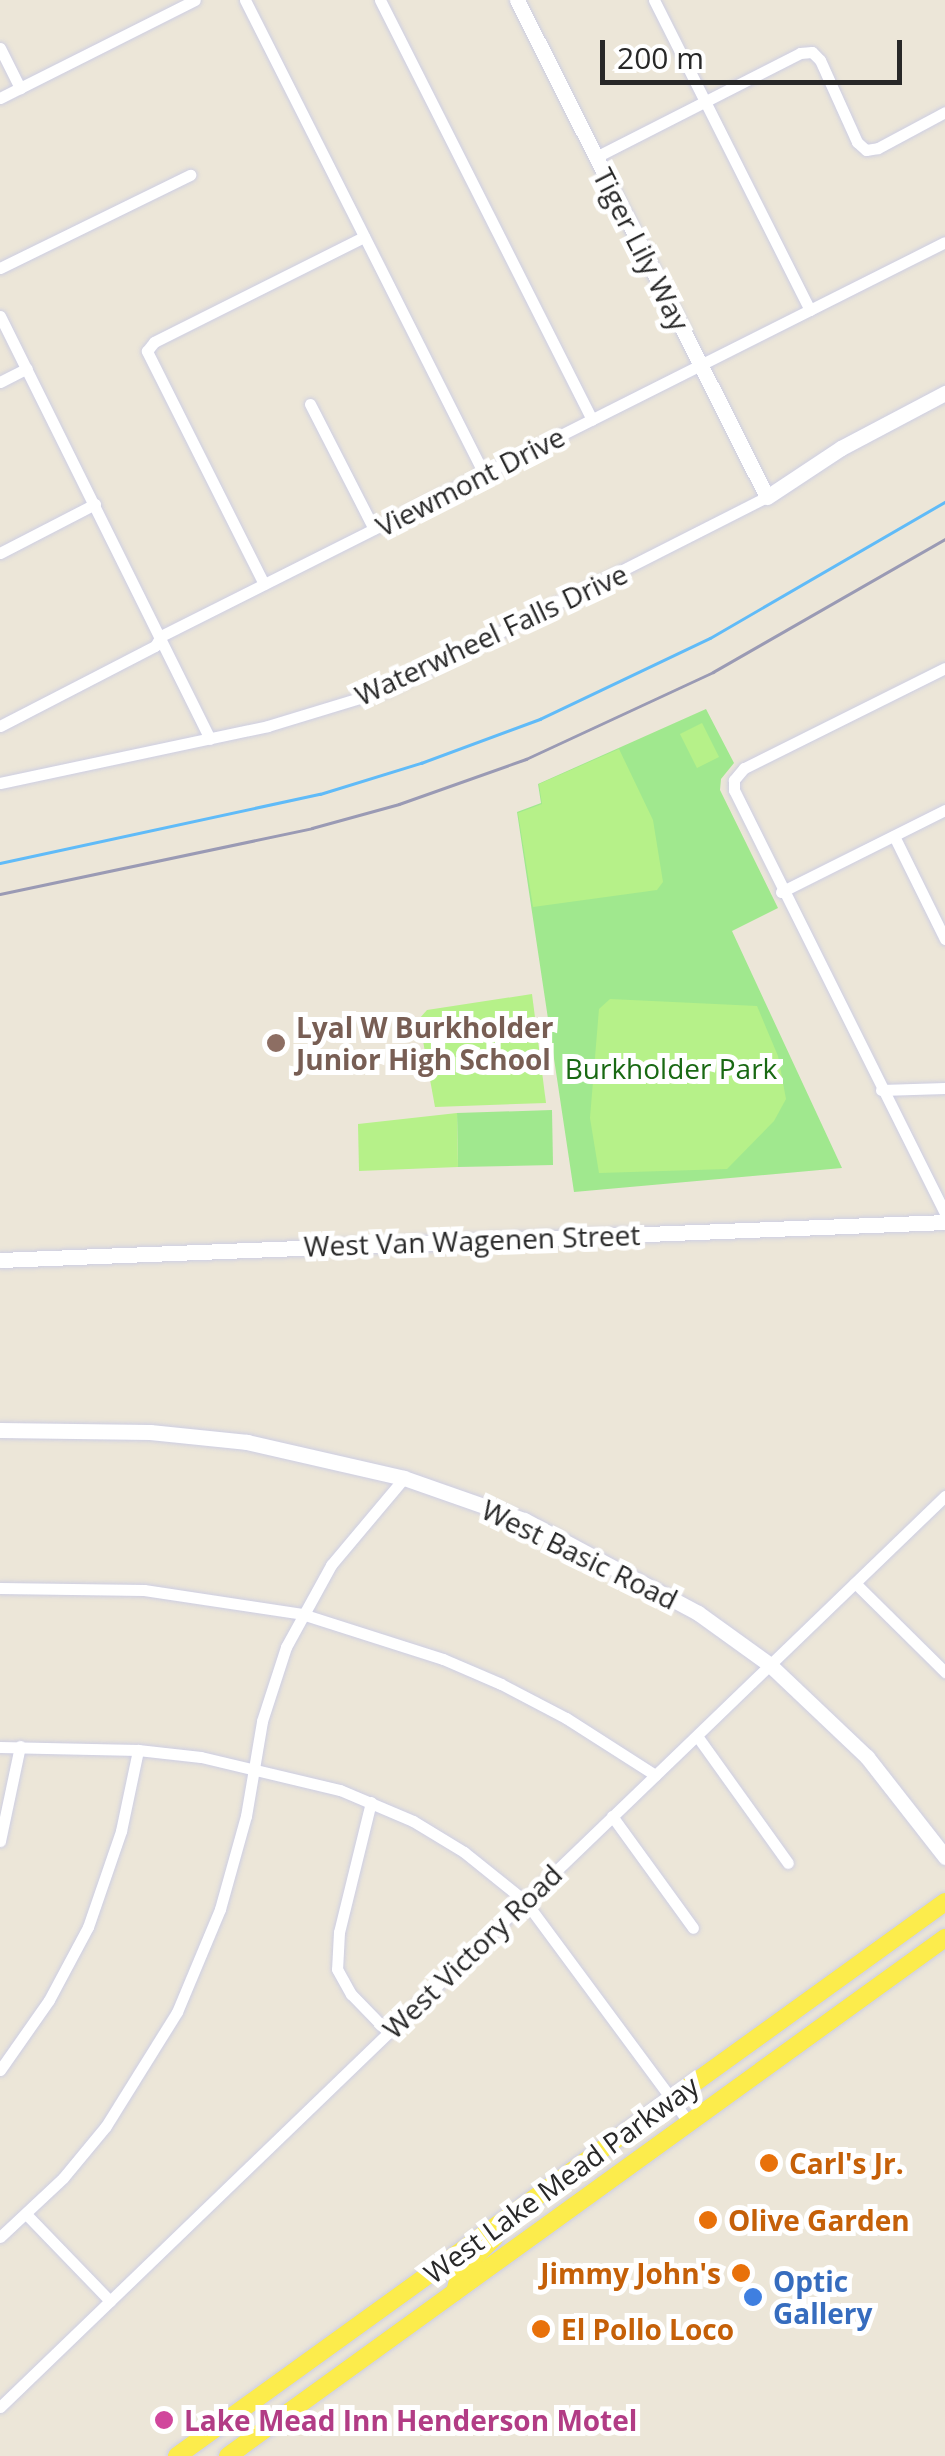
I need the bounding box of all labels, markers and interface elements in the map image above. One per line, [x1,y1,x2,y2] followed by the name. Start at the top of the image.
[605,20,908,82] scale bar
[617,37,704,78] text: 200 m
[587,162,697,336] street label: Tiger Lily Way
[370,419,570,543] street label: Viewmont Drive
[350,556,632,712] street label: Waterwheel Falls Drive
[296,1010,553,1076] place label: Lyal W Burkholder Junior High School
[265,1032,287,1054] marker: Lyal W Burkholder Junior High School
[565,1051,777,1085] park label: Burkholder Park
[303,1217,641,1263] street label: West Van Wagenen Street
[477,1492,683,1616] street label: West Basic Road
[376,1857,568,2045] street label: West Victory Road
[417,2068,705,2290] street label: West Lake Mead Parkway
[789,2146,904,2180] place label: Carl's Jr.
[758,2152,780,2174] marker: Carl's Jr.
[728,2203,910,2237] place label: Olive Garden
[697,2209,719,2231] marker: Olive Garden
[540,2256,721,2290] place label: Jimmy John's
[730,2262,752,2284] marker: Jimmy John's
[773,2264,872,2330] place label: Optic Gallery
[742,2286,764,2308] marker: Optic Gallery
[561,2312,734,2346] place label: El Pollo Loco
[530,2318,552,2340] marker: El Pollo Loco
[184,2403,637,2437] place label: Lake Mead Inn Henderson Motel
[153,2409,175,2431] marker: Lake Mead Inn Henderson Motel

